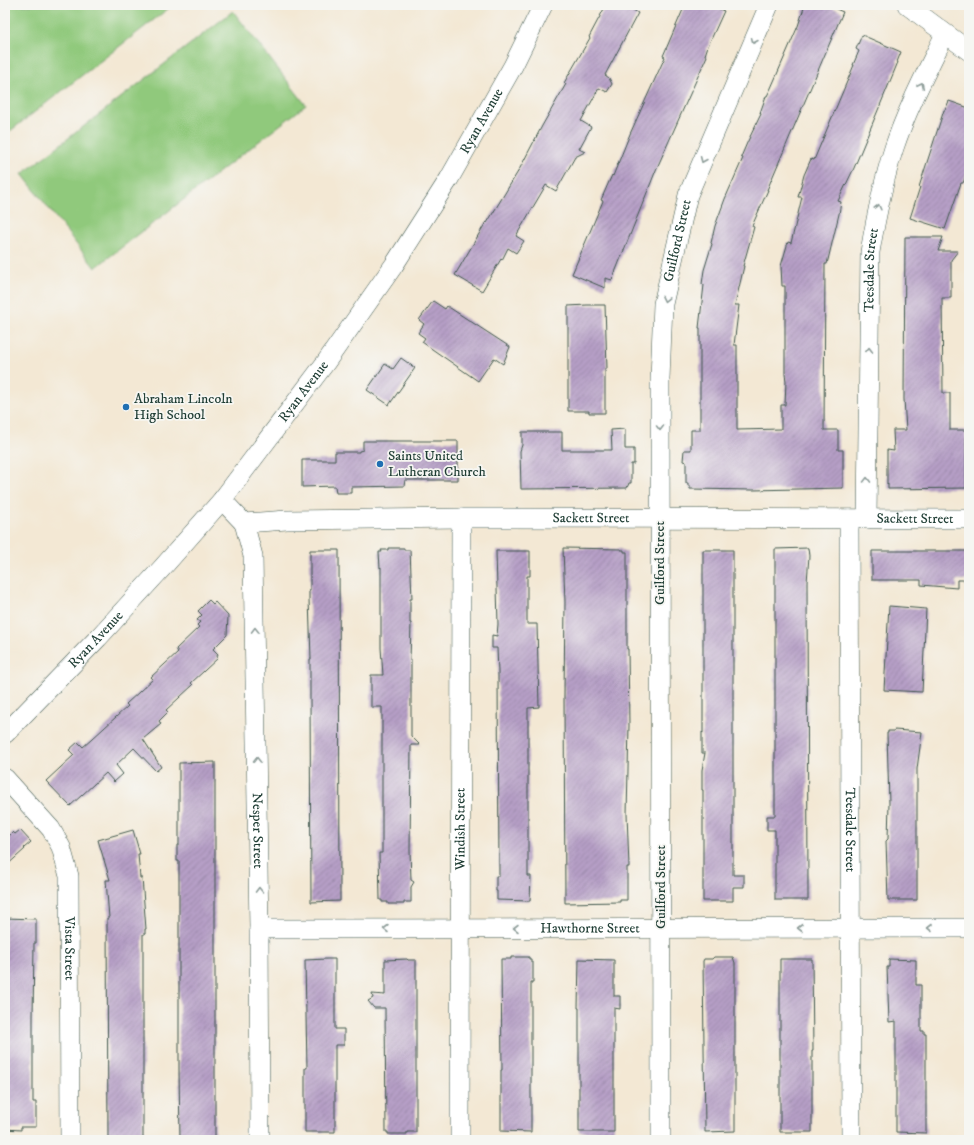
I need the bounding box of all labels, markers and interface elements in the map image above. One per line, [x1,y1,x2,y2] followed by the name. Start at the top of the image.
[751,36,759,44] one-way arrow
[916,81,924,89] one-way arrow
[456,85,508,157] street label: Ryan Avenue
[699,157,707,164] one-way arrow
[659,197,696,284] street label: Guilford Street
[873,204,882,211] one-way arrow
[860,226,883,312] street label: Teesdale Street
[661,296,669,302] one-way arrow
[865,347,873,353] one-way arrow
[275,357,333,426] street label: Ryan Avenue
[134,390,233,424] place label: Abraham Lincoln High School
[121,402,131,412] marker: Abraham Lincoln High School
[656,425,664,431] one-way arrow
[388,447,486,481] place label: Saints United Lutheran Church
[375,459,385,469] marker: Saints United Lutheran Church
[863,477,872,483] one-way arrow
[552,509,630,527] street label: Sackett Street
[876,510,954,528] street label: Sackett Street
[651,521,669,605] street label: Guilford Street
[64,607,127,672] street label: Ryan Avenue
[250,627,259,633] one-way arrow
[253,757,261,763] one-way arrow
[451,787,470,871] street label: Windish Street
[841,788,859,873] street label: Teesdale Street
[248,793,267,869] street label: Nesper Street
[652,845,670,929] street label: Guilford Street
[255,887,263,893] one-way arrow
[60,916,78,981] street label: Vista Street
[540,919,640,938] street label: Hawthorne Street
[513,924,519,932] one-way arrow
[797,924,803,932] one-way arrow
[927,924,933,932] one-way arrow
[383,925,389,933] one-way arrow

